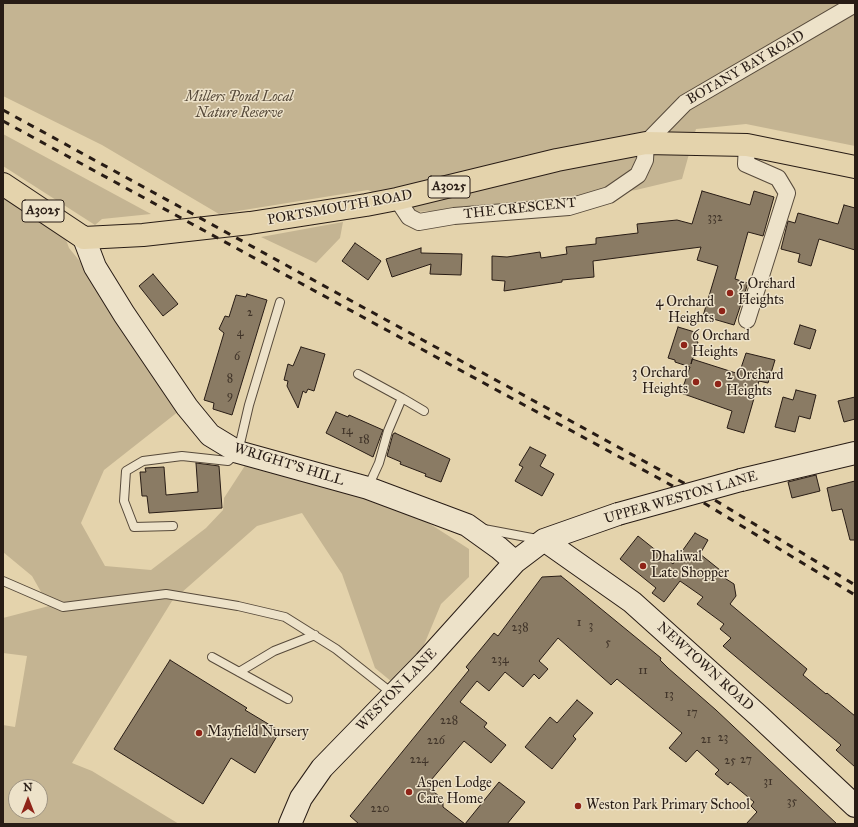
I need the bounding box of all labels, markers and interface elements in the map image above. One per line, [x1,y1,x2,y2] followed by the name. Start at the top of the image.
[684,27,808,109] street label: BOTANY BAY ROAD
[185,90,293,122] park label: Millers Pond Local Nature Reserve
[428,176,470,198] road number: A3025
[266,187,414,229] street label: PORTSMOUTH ROAD
[463,195,577,223] street label: THE CRESCENT
[22,200,64,222] road number: A3025
[707,211,723,225] house number: 332
[738,277,795,310] place label: 5 Orchard Heights
[725,288,735,298] marker: 5 Orchard Heights
[656,295,714,328] place label: 4 Orchard Heights
[247,306,253,320] house number: 2
[717,306,727,316] marker: 4 Orchard Heights
[237,326,243,340] house number: 4
[692,329,750,362] place label: 6 Orchard Heights
[679,340,689,350] marker: 6 Orchard Heights
[234,350,240,364] house number: 6
[632,366,688,398] place label: 3 Orchard Heights
[726,368,784,400] place label: 2 Orchard Heights
[227,372,233,386] house number: 8
[691,377,701,387] marker: 3 Orchard Heights
[713,379,723,389] marker: 2 Orchard Heights
[227,389,233,403] house number: 9
[341,424,353,438] house number: 14
[358,433,370,447] house number: 18
[232,440,346,490] street label: WRIGHT'S HILL
[603,468,759,528] street label: UPPER WESTON LANE
[651,550,729,582] place label: Dhaliwal Late Shopper
[638,561,648,571] marker: Dhaliwal Late Shopper
[577,616,581,630] house number: 1
[589,619,593,633] house number: 3
[653,619,757,715] street label: NEWTOWN ROAD
[511,621,529,635] house number: 238
[605,636,611,650] house number: 5
[353,645,441,735] street label: WESTON LANE
[491,653,509,667] house number: 234
[638,664,648,678] house number: 11
[664,688,674,702] house number: 13
[686,706,698,720] house number: 17
[440,714,458,728] house number: 228
[207,725,309,741] place label: Mayfield Nursery
[194,728,204,738] marker: Mayfield Nursery
[718,731,728,745] house number: 23
[701,733,711,747] house number: 21
[427,734,445,748] house number: 226
[410,753,428,767] house number: 224
[740,753,752,767] house number: 27
[724,754,736,768] house number: 25
[763,775,773,789] house number: 31
[417,776,492,808] place label: Aspen Lodge Care Home
[8,779,48,819] north arrow
[23,781,33,794] text: N
[404,787,414,797] marker: Aspen Lodge Care Home
[787,795,797,809] house number: 35
[586,798,750,814] place label: Weston Park Primary School
[573,801,583,811] marker: Weston Park Primary School
[371,802,389,816] house number: 220

